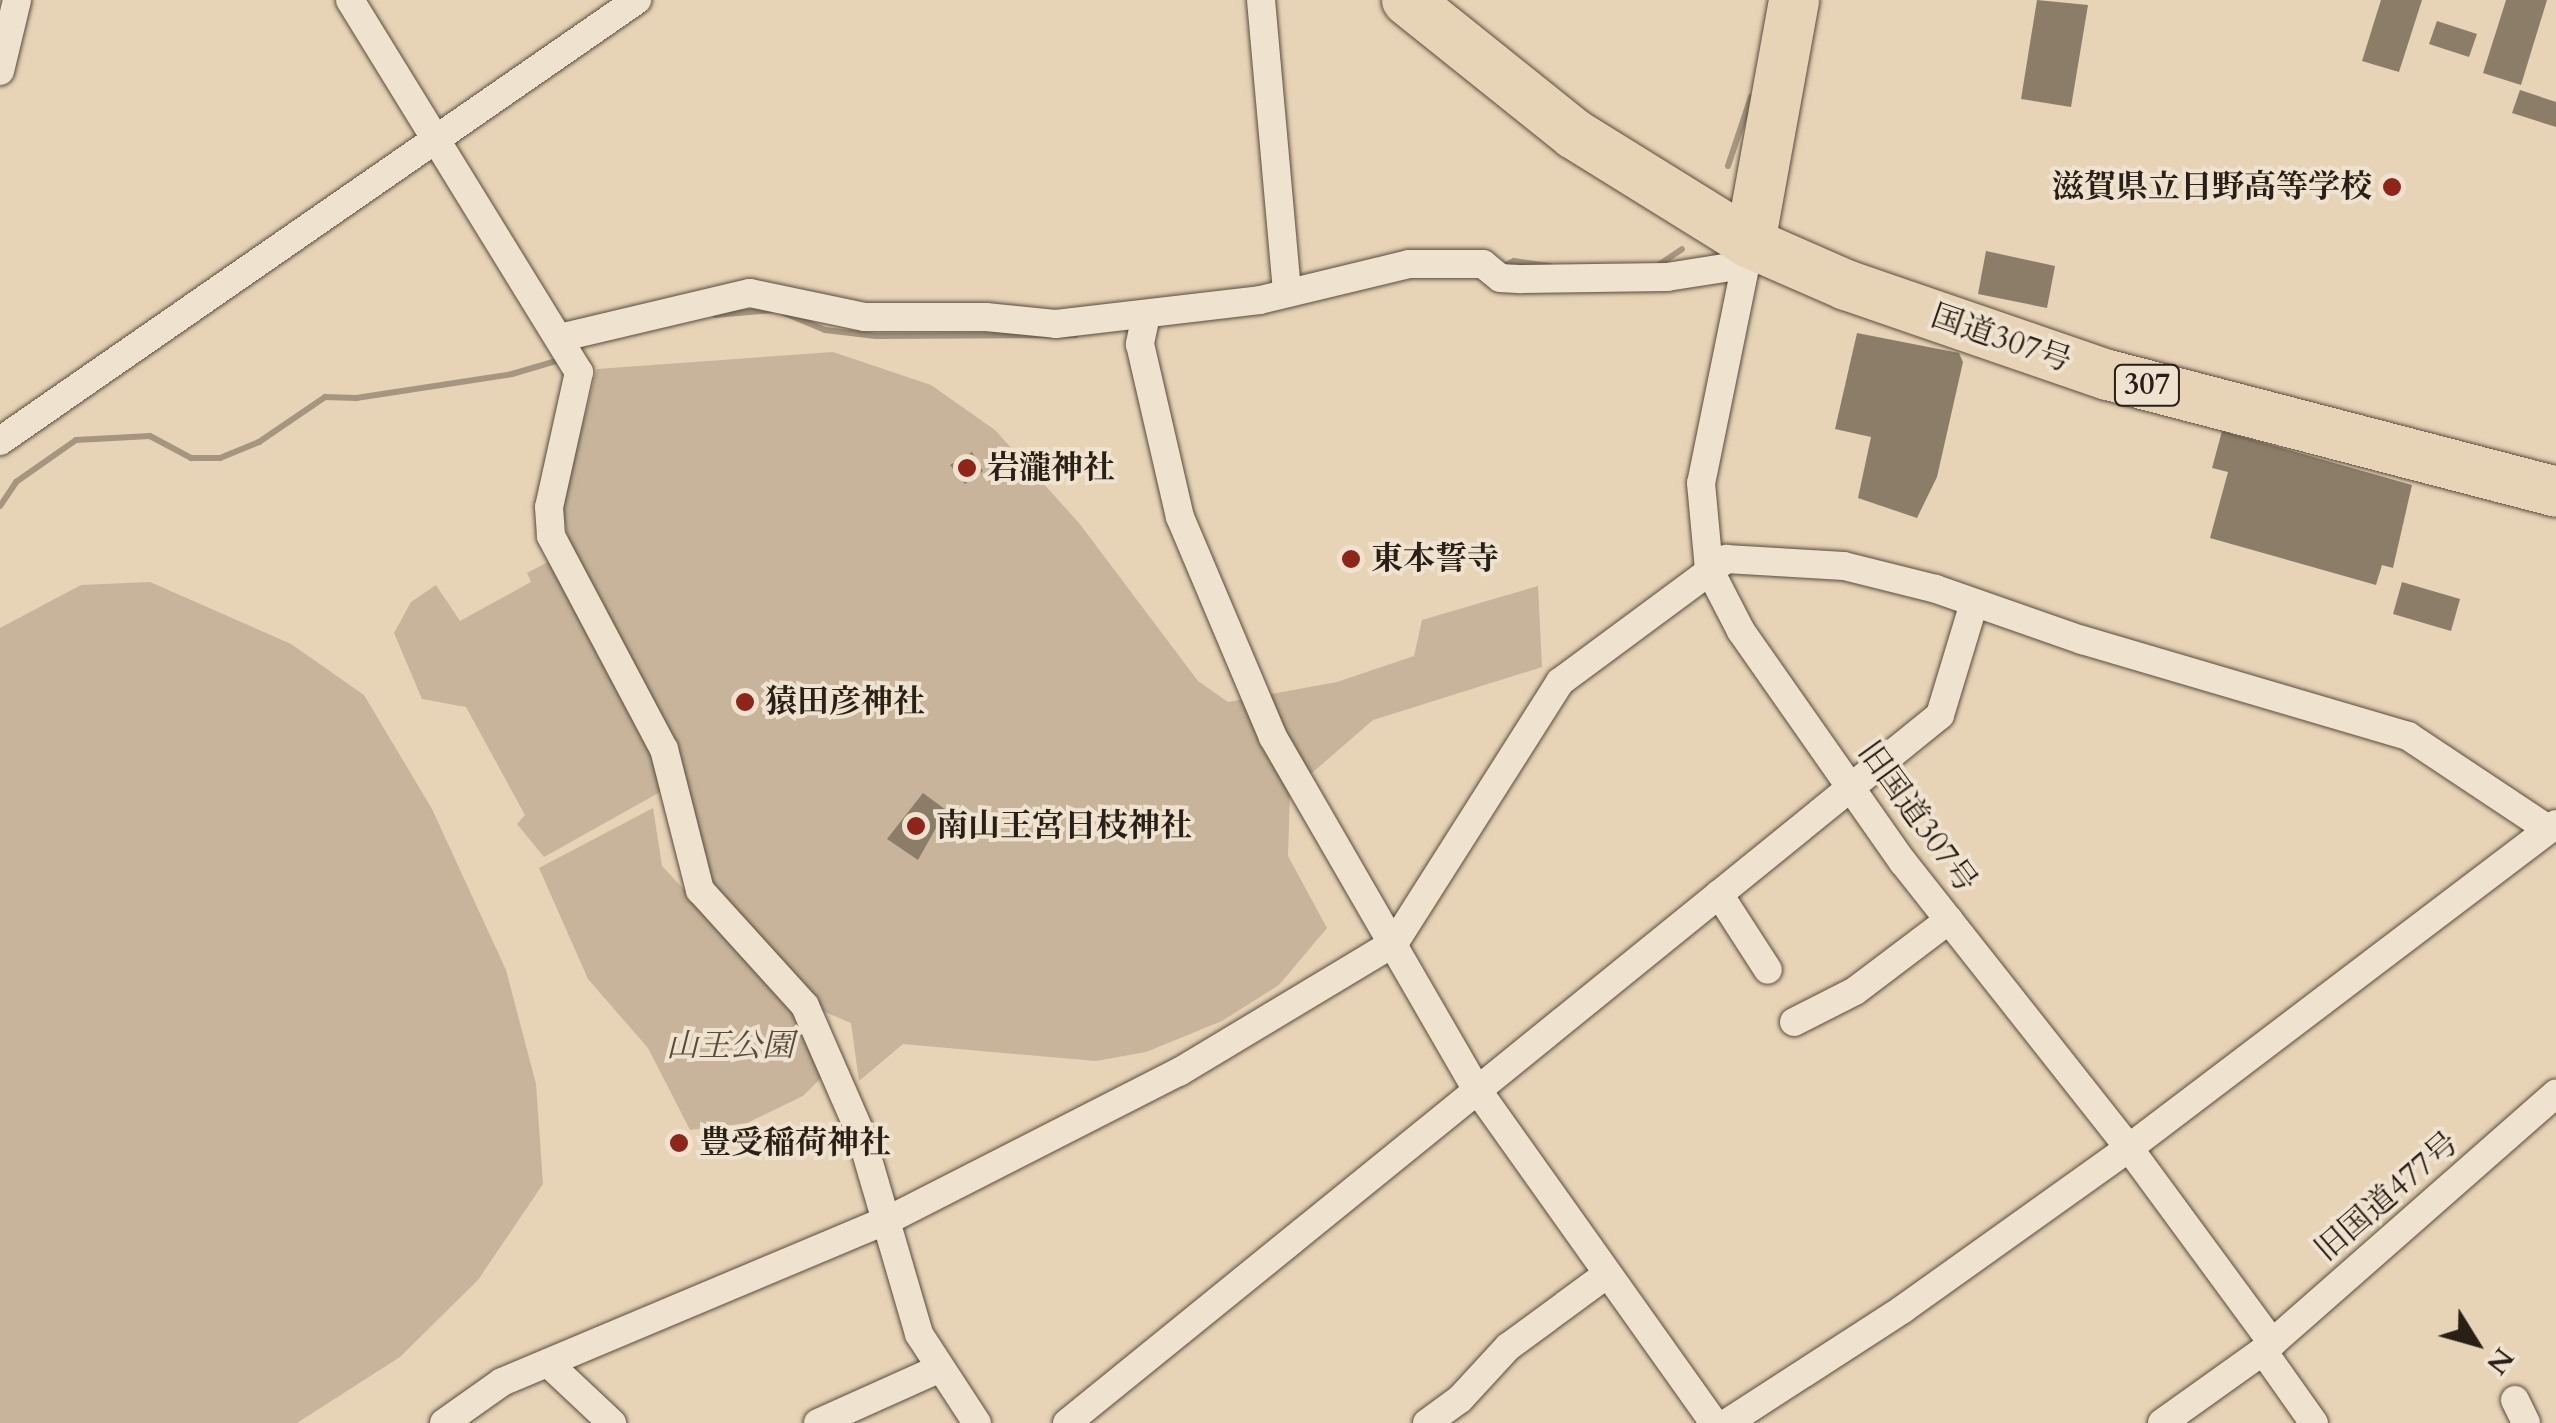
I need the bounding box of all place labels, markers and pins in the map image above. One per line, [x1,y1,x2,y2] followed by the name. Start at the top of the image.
[2052,168,2372,206] place label: 滋賀県立日野高等学校
[2381,176,2403,198] marker: 滋賀県立日野高等学校
[987,449,1115,487] place label: 岩瀧神社
[956,457,978,479] marker: 岩瀧神社
[1371,540,1499,578] place label: 東本誓寺
[1340,548,1362,570] marker: 東本誓寺
[765,683,925,721] place label: 猿田彦神社
[734,691,756,713] marker: 猿田彦神社
[936,807,1192,845] place label: 南山王宮日枝神社
[905,815,927,837] marker: 南山王宮日枝神社
[699,1124,891,1162] place label: 豊受稲荷神社
[668,1132,690,1154] marker: 豊受稲荷神社

